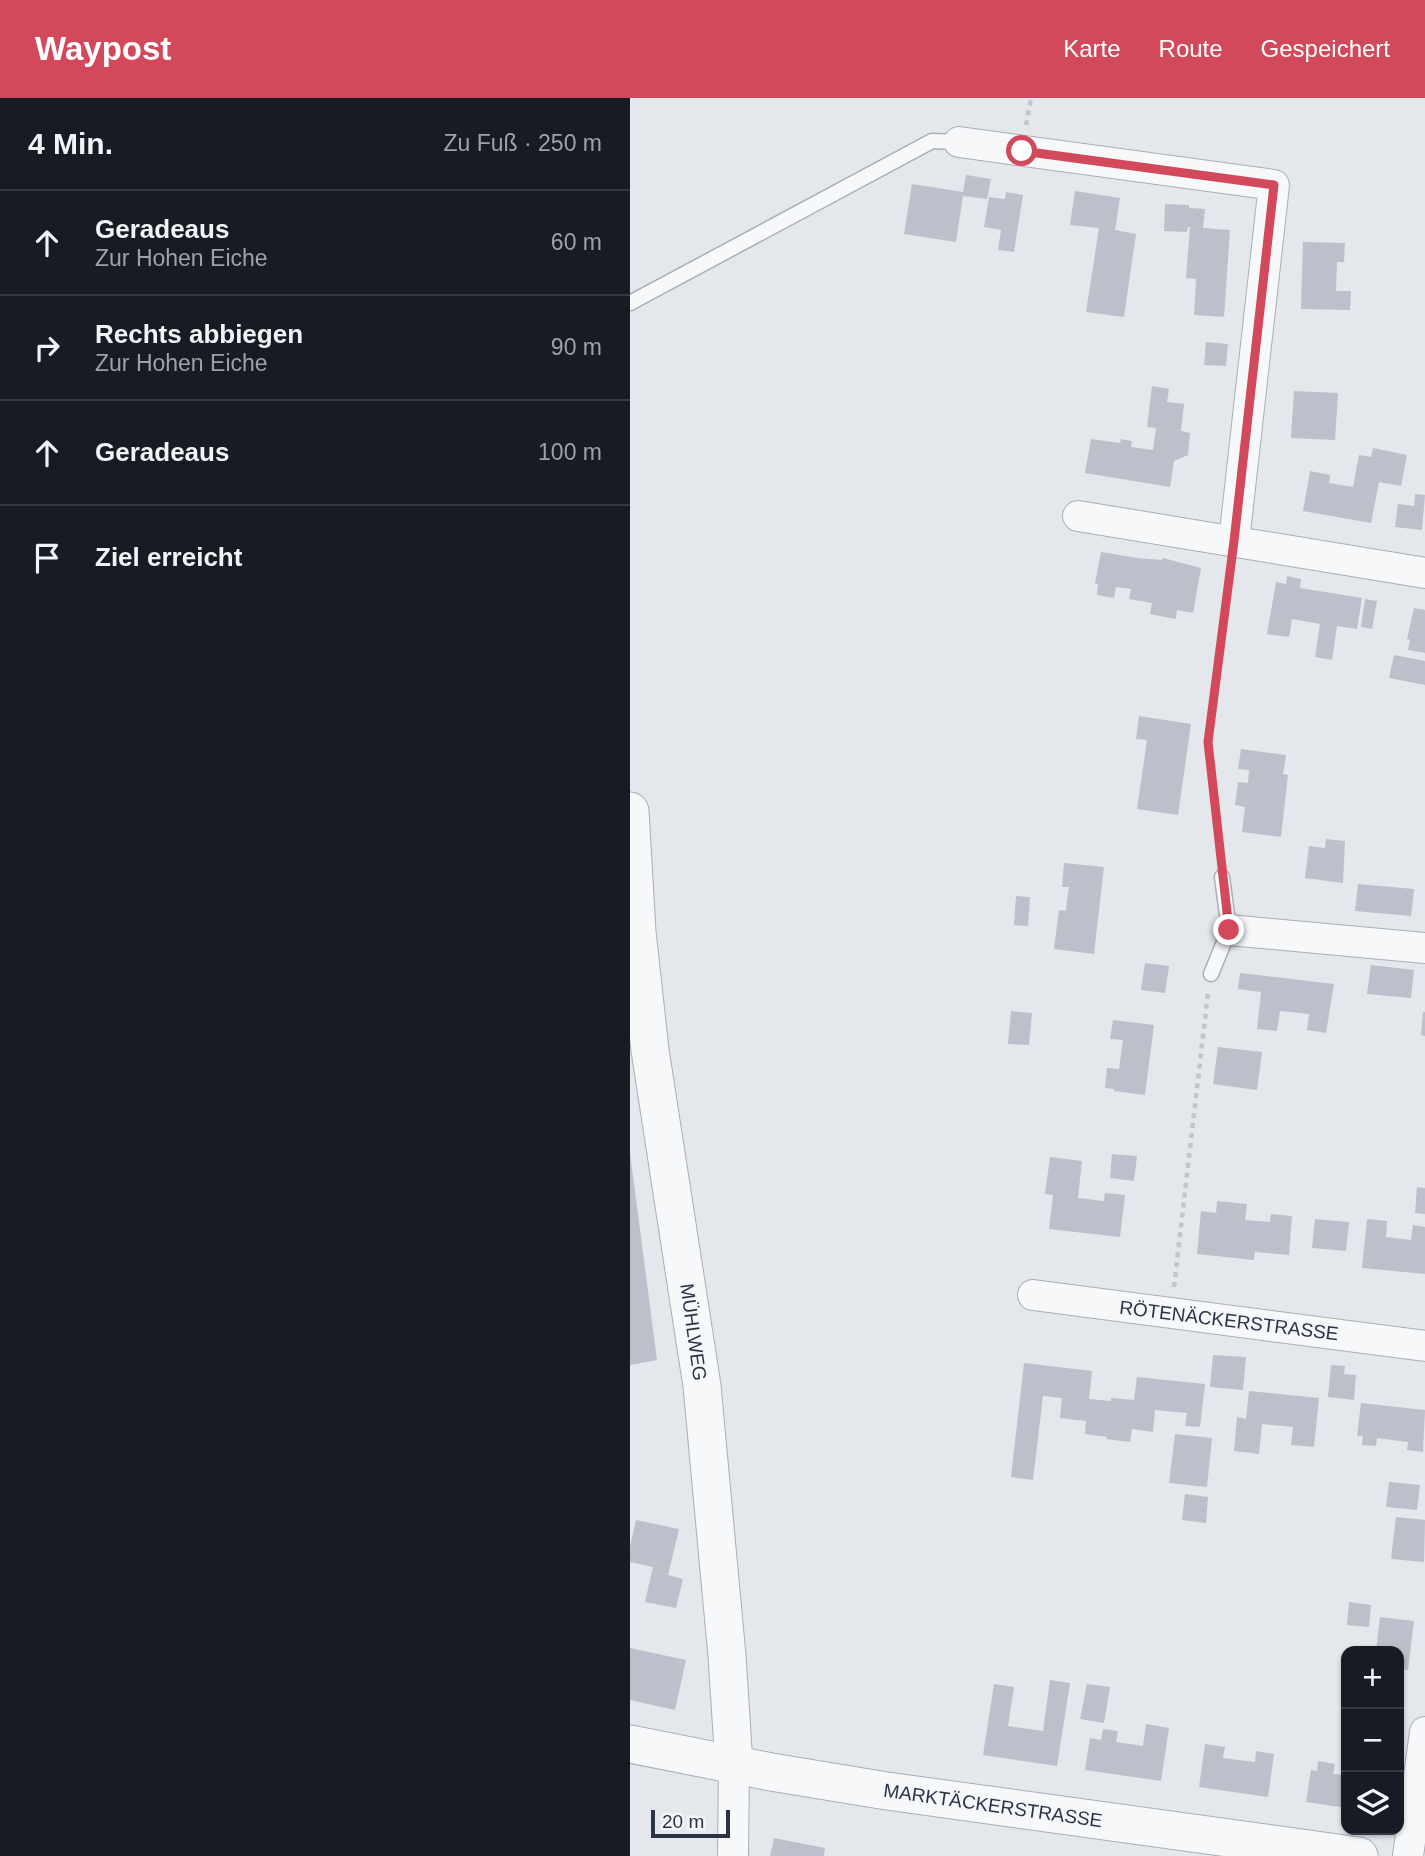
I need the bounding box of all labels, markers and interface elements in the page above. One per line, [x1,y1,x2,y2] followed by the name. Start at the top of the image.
[35,30,171,67] text: Waypost
[1063,35,1121,62] text: Karte
[1159,35,1223,62] text: Route
[1261,35,1390,62] text: Gespeichert
[28,127,113,160] text: 4 Min.
[444,130,602,156] text: Zu Fuß · 250 m
[1006,135,1037,166] route start
[95,214,229,244] text: Geradeaus
[28,224,66,262] icon: ahead
[551,229,602,255] text: 60 m
[95,245,268,271] text: Zur Hohen Eiche
[95,319,303,349] text: Rechts abbiegen
[28,329,66,367] icon: right
[551,334,602,360] text: 90 m
[95,350,268,376] text: Zur Hohen Eiche
[28,434,66,472] icon: ahead
[95,437,229,467] text: Geradeaus
[538,439,602,465] text: 100 m
[28,539,66,577] icon: arrive
[95,542,242,572] text: Ziel erreicht
[1213,914,1244,945] route end
[676,1282,711,1382] street label: MÜHLWEG
[1118,1297,1340,1344] street label: RÖTENÄCKERSTRASSE
[1341,1646,1404,1835] map controls
[1341,1646,1404,1709] button: +
[1341,1709,1404,1772] button: −
[1341,1772,1404,1835] button: layers
[882,1780,1104,1831] street label: MARKTÄCKERSTRASSE
[651,1807,730,1839] scale bar
[662,1811,704,1832] text: 20 m

